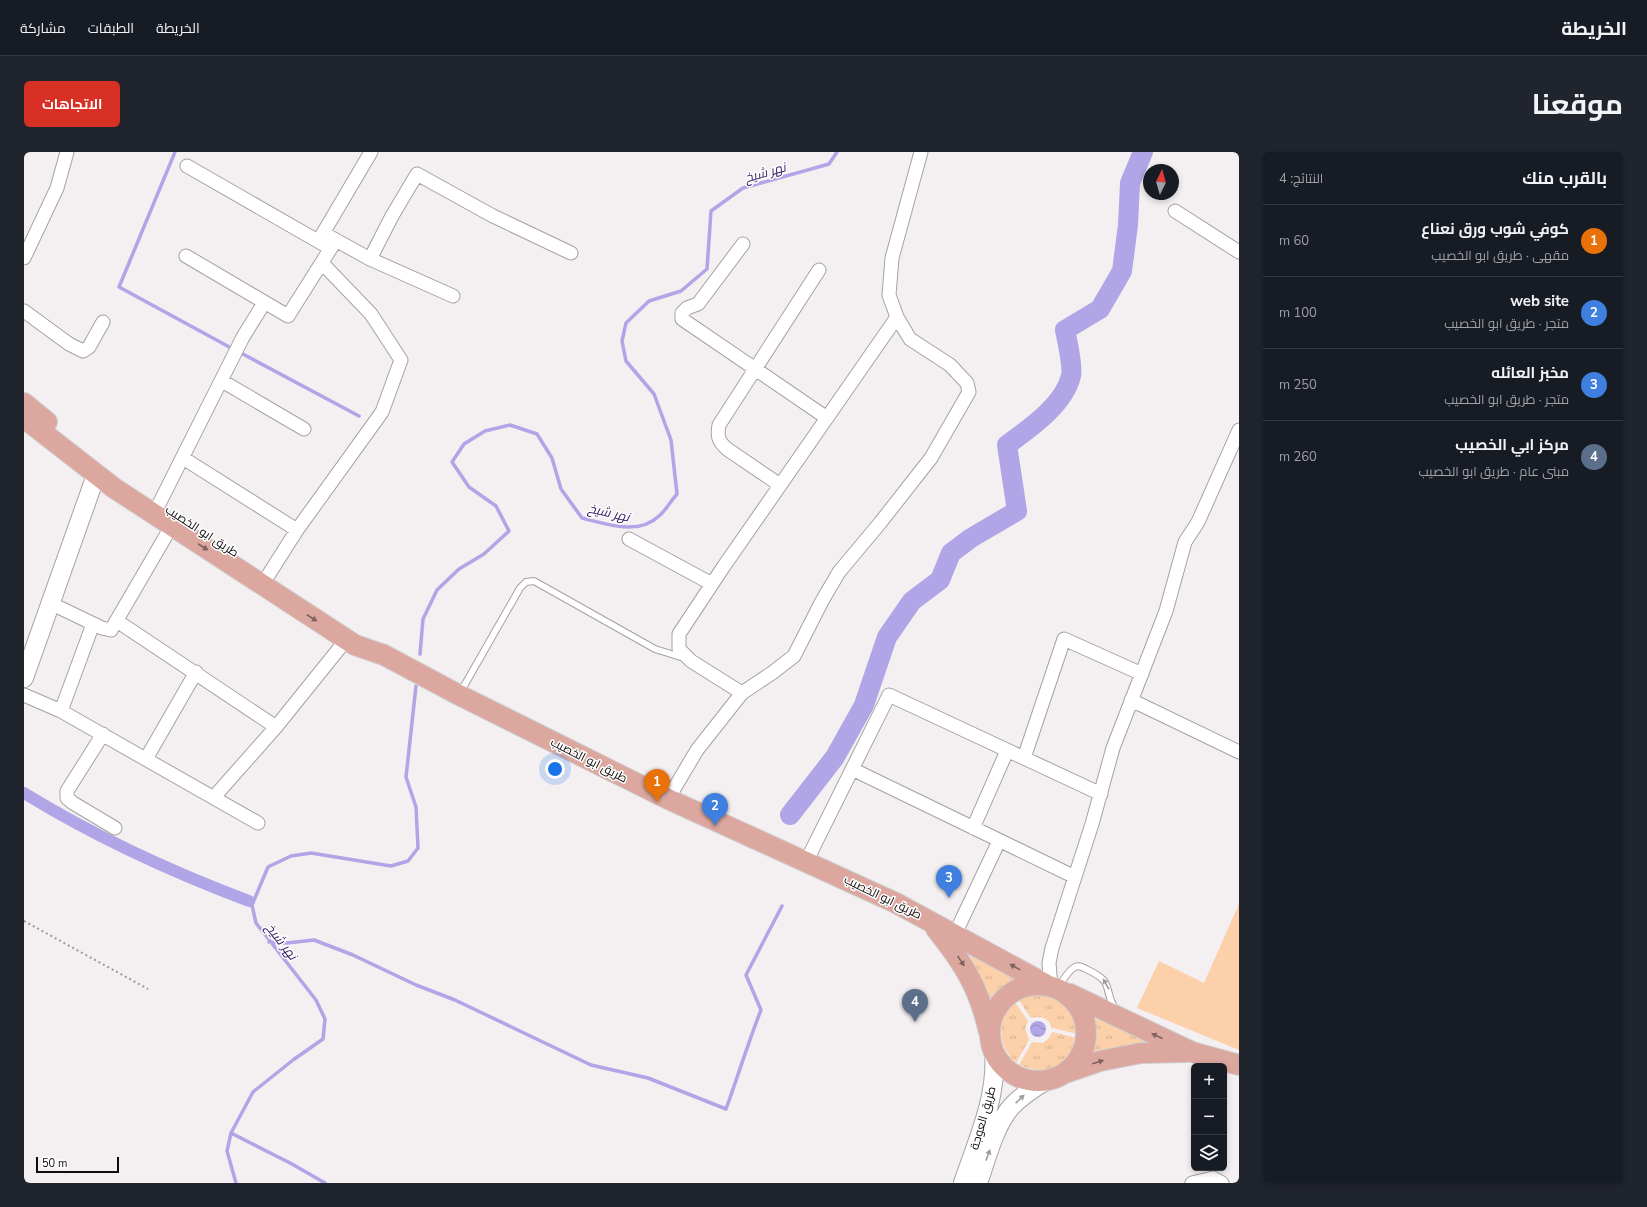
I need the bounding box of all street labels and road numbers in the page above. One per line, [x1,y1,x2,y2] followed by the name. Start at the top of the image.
[162,501,242,561] street label: طريق ابو الخصيب
[548,734,630,786] street label: طريق ابو الخصيب
[842,871,924,923] street label: طريق ابو الخصيب
[966,1084,1000,1152] street label: طريق العوجة

